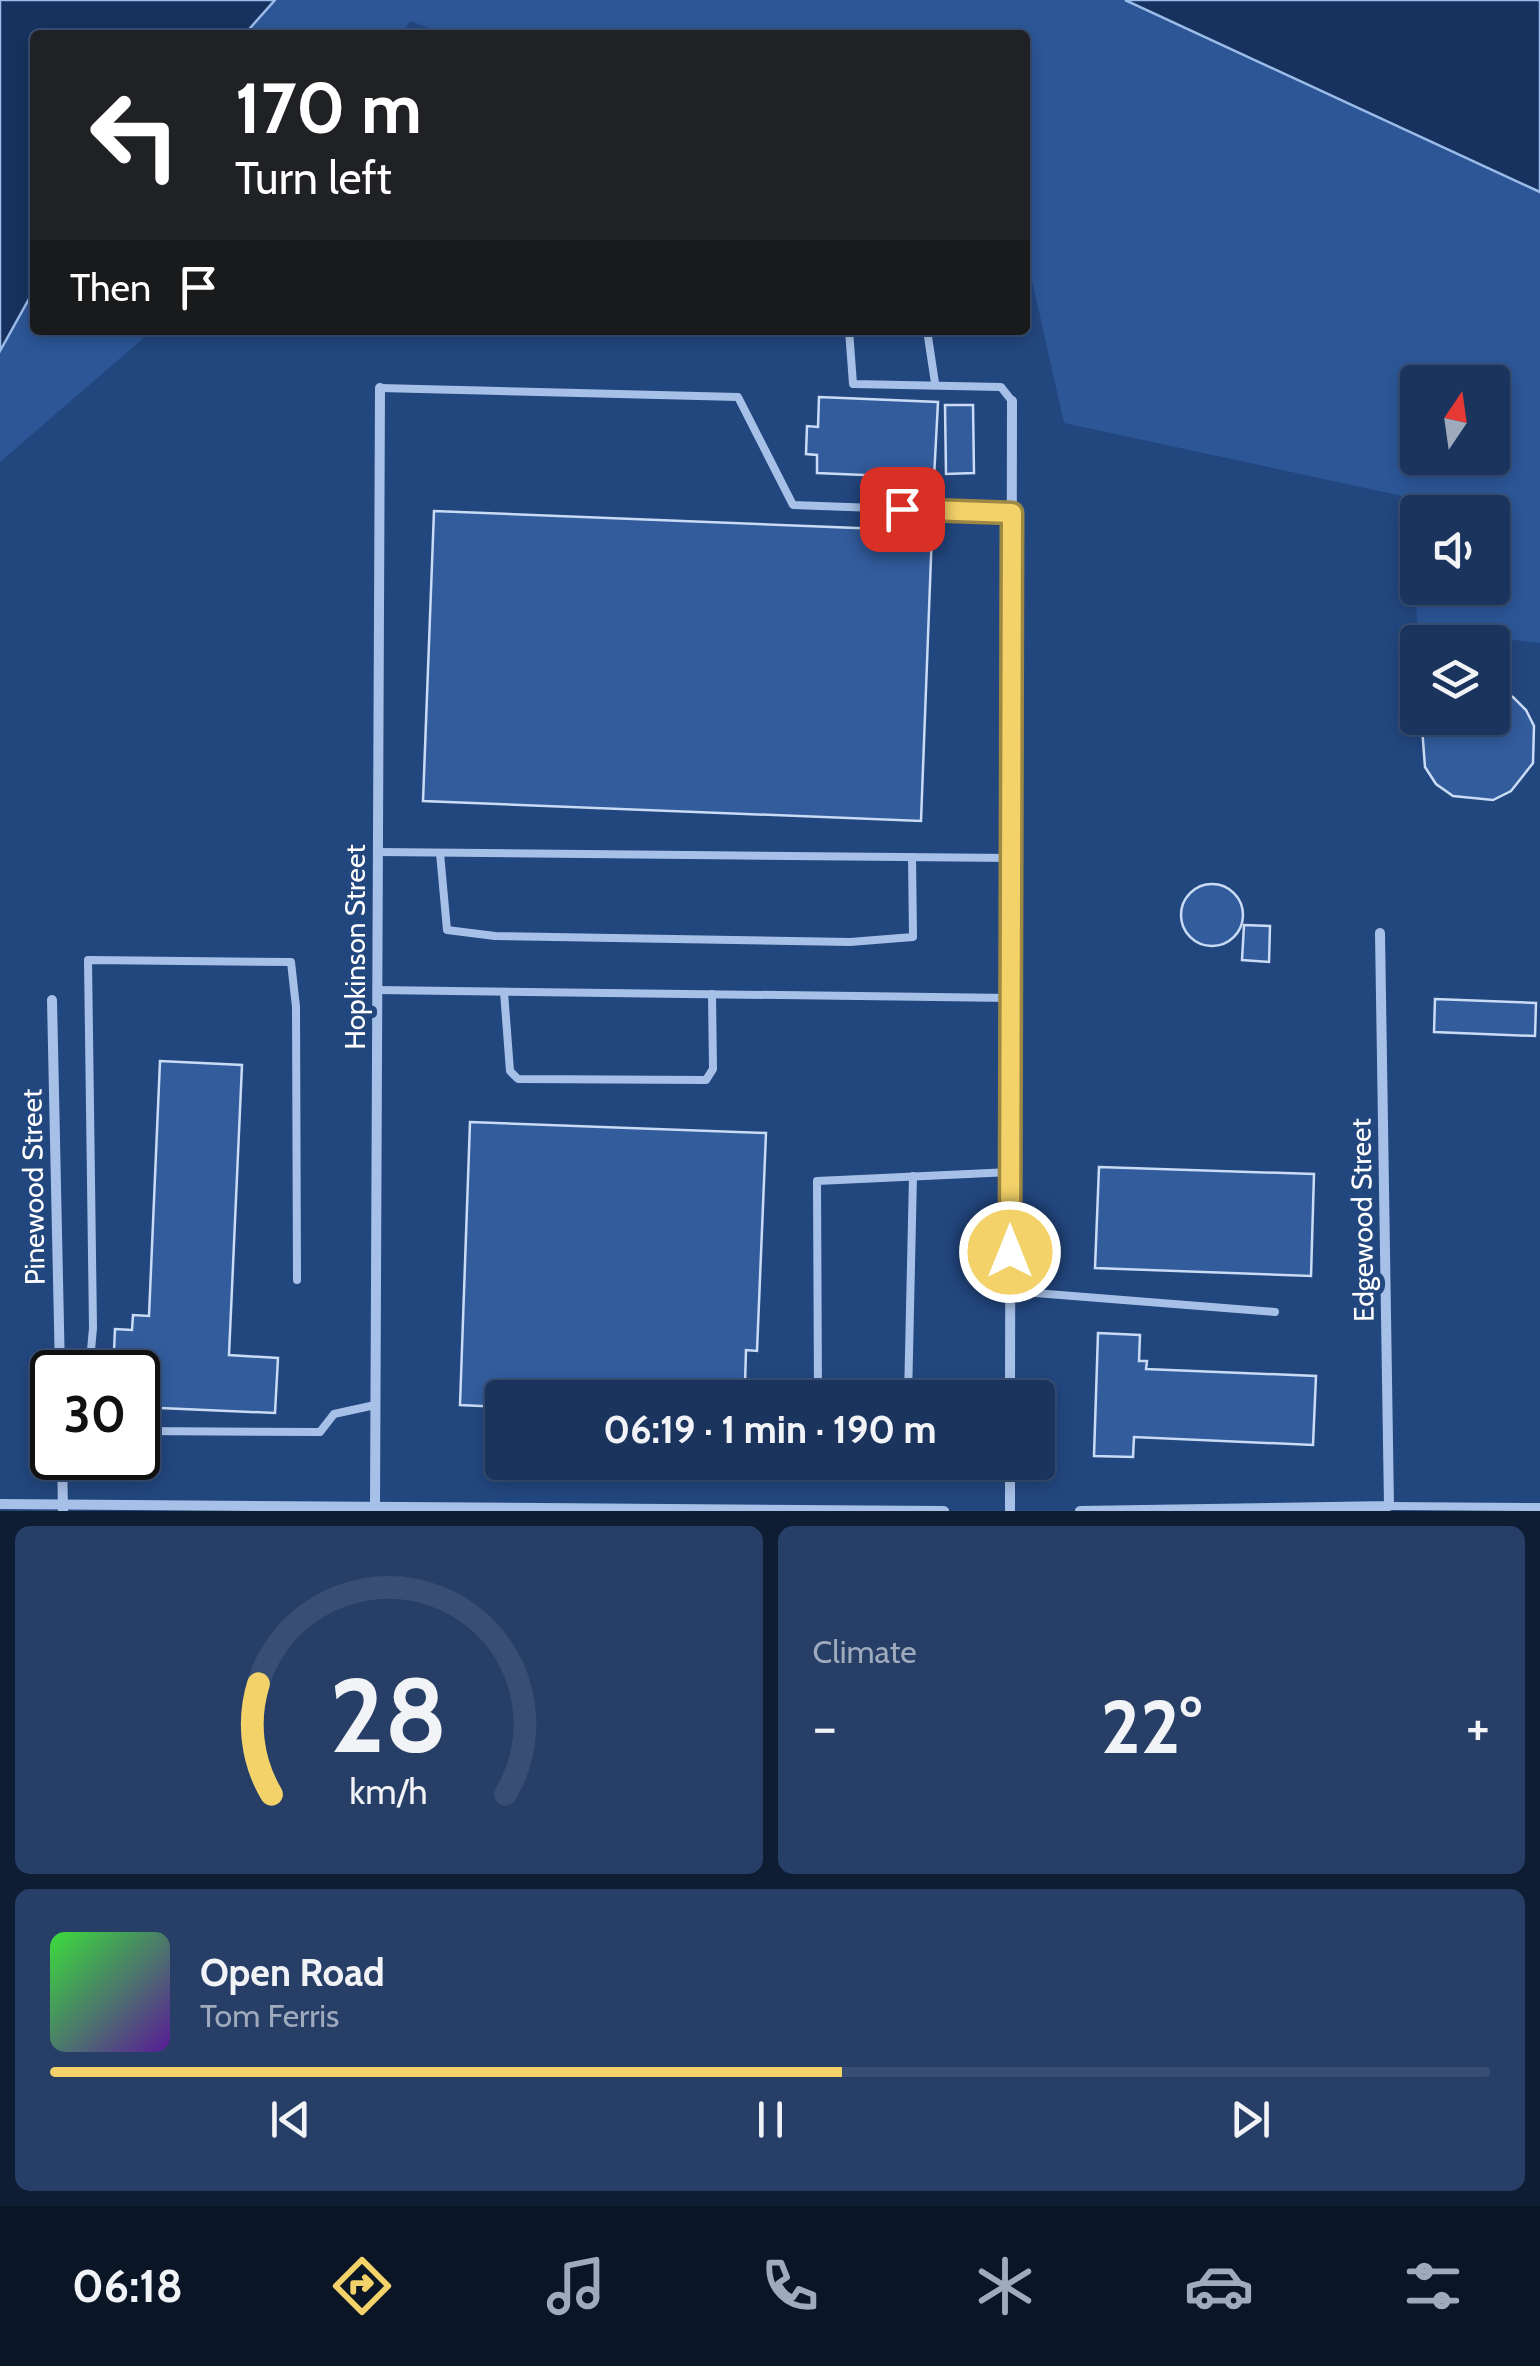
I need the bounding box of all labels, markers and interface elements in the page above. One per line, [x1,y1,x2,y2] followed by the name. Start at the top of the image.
[235,65,422,151] text: 170 m
[70,70,200,200] icon: left
[235,151,392,205] text: Turn left
[171,260,226,315] icon: arrive
[70,264,151,311] text: Then
[1400,365,1510,475] north arrow
[1400,365,1510,735] map controls
[860,467,945,552] pin
[875,482,930,537] icon: arrive
[1400,495,1510,605] button: sound
[1400,625,1510,735] button: layers
[338,844,372,1050] street label: Hopkinson Street
[14,1088,52,1286] street label: Pinewood Street
[1343,1118,1381,1322] street label: Edgewood Street
[958,1200,1062,1304] position arrow
[30,1350,160,1480] speed limit sign: 30
[603,1406,937,1453] text: 06:19 · 1 min · 190 m
[813,1632,917,1671] text: Climate
[330,1652,448,1778] text: 28
[1101,1681,1202,1772] text: 22°
[813,1693,837,1760] text: −
[1466,1693,1490,1760] text: +
[350,1770,428,1813] text: km/h
[200,1949,385,1996] text: Open Road
[200,1996,339,2035] text: Tom Ferris
[263,2092,318,2147] icon: previous
[743,2092,798,2147] icon: pause
[1223,2092,1278,2147] icon: next
[327,2251,397,2321] icon: directions
[541,2251,611,2321] icon: music
[755,2251,825,2321] icon: phone
[970,2251,1040,2321] icon: climate
[1184,2251,1254,2321] icon: car
[1398,2251,1468,2321] icon: filters
[72,2259,183,2313] text: 06:18

